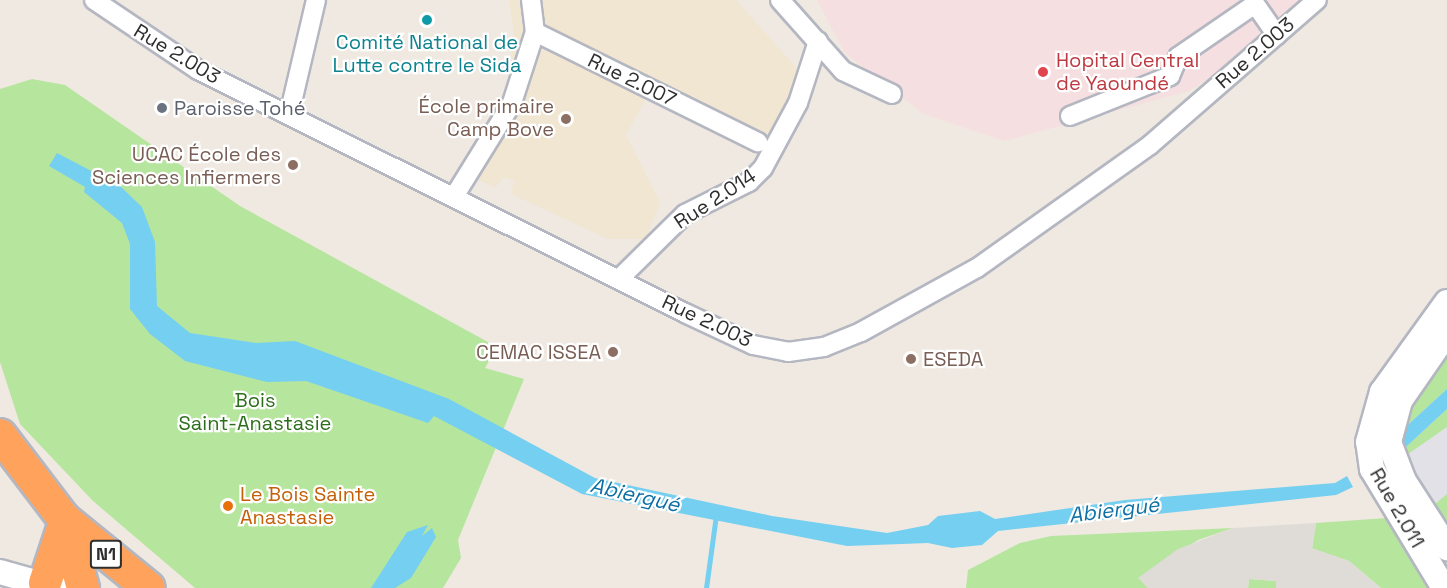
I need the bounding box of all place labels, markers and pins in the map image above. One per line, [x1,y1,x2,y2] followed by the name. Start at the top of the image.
[420,13,434,27] marker: Comité National de Lutte contre le Sida
[333,30,521,77] place label: Comité National de Lutte contre le Sida
[1056,48,1199,95] place label: Hopital Central de Yaoundé
[1034,63,1052,81] marker: Hopital Central de Yaoundé
[419,95,554,142] place label: École primaire Camp Bove
[174,96,306,120] place label: Paroisse Tohé
[155,101,169,115] marker: Paroisse Tohé
[559,112,573,126] marker: École primaire Camp Bove
[92,142,281,189] place label: UCAC École des Sciences Infiermers
[286,158,300,172] marker: UCAC École des Sciences Infiermers
[476,340,601,364] place label: CEMAC ISSEA
[606,345,620,359] marker: CEMAC ISSEA
[923,347,983,371] place label: ESEDA
[904,352,918,366] marker: ESEDA
[240,482,375,529] place label: Le Bois Sainte Anastasie
[221,499,235,513] marker: Le Bois Sainte Anastasie

